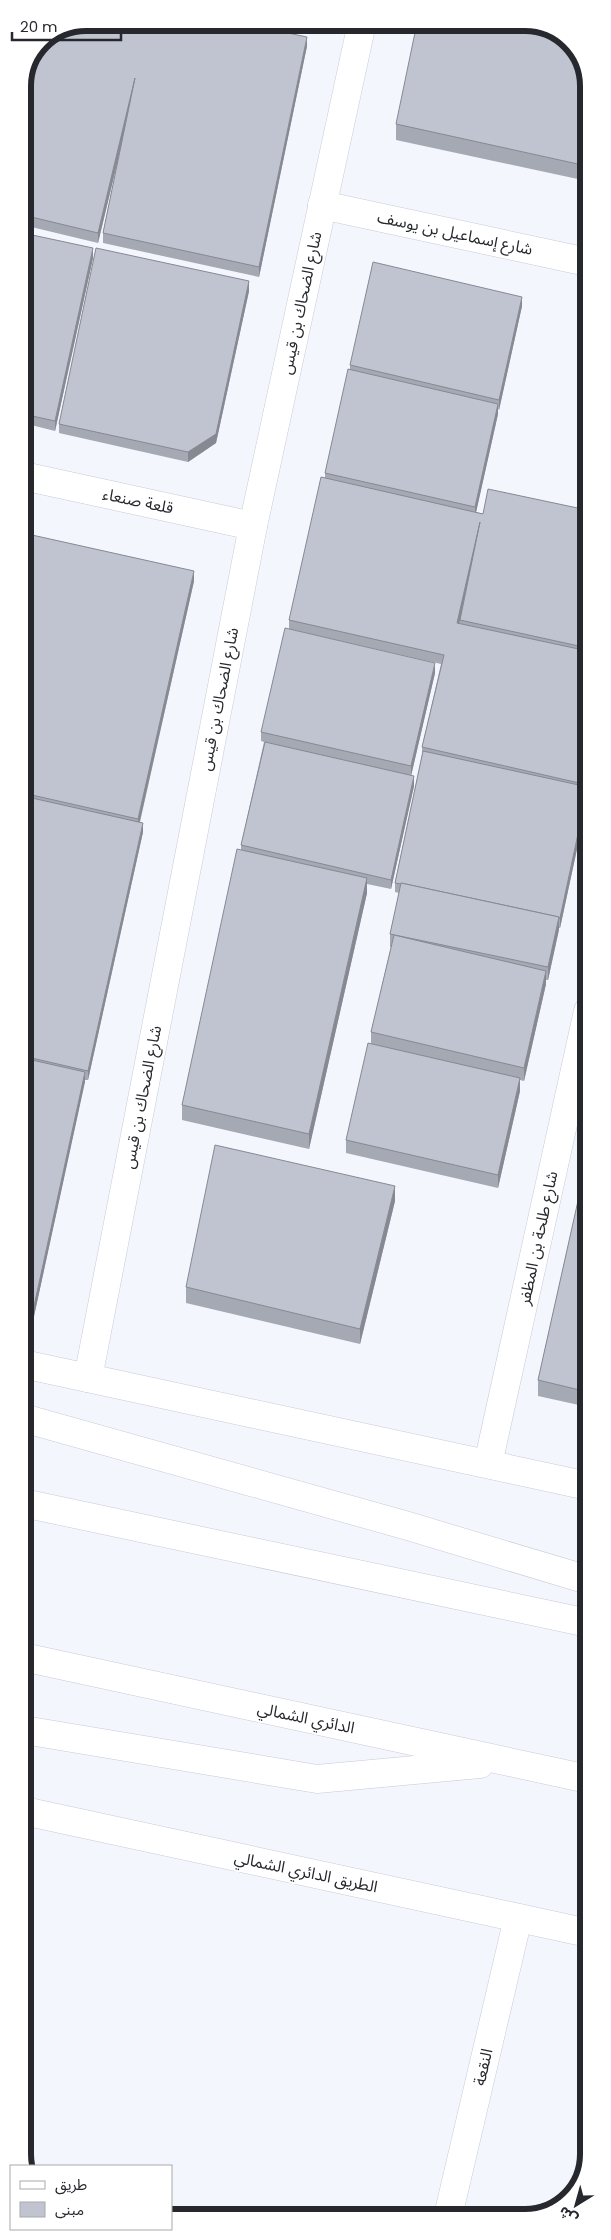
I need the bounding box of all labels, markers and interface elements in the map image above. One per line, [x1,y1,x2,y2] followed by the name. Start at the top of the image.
[12,10,121,42] scale bar
[20,16,58,37] text: 20 m
[375,205,535,262] street label: شارع إسماعيل بن يوسف
[275,229,328,377] street label: شارع الضحاك بن قيس
[100,482,176,520] street label: قلعة صنعاء
[194,625,245,773] street label: شارع الضحاك بن قيس
[117,1023,168,1171] street label: شارع الضحاك بن قيس
[512,1169,564,1308] street label: شارع طلحة بن المظفر
[255,1696,357,1740] street label: الدائري الشمالي
[232,1846,380,1899] street label: الطريق الدائري الشمالي
[468,2046,498,2088] street label: النقعة
[10,2165,172,2230] legend
[55,2174,87,2195] text: طريق
[551,2180,601,2230] north arrow
[55,2199,84,2220] text: مبنى
[554,2202,582,2229] text: ش

